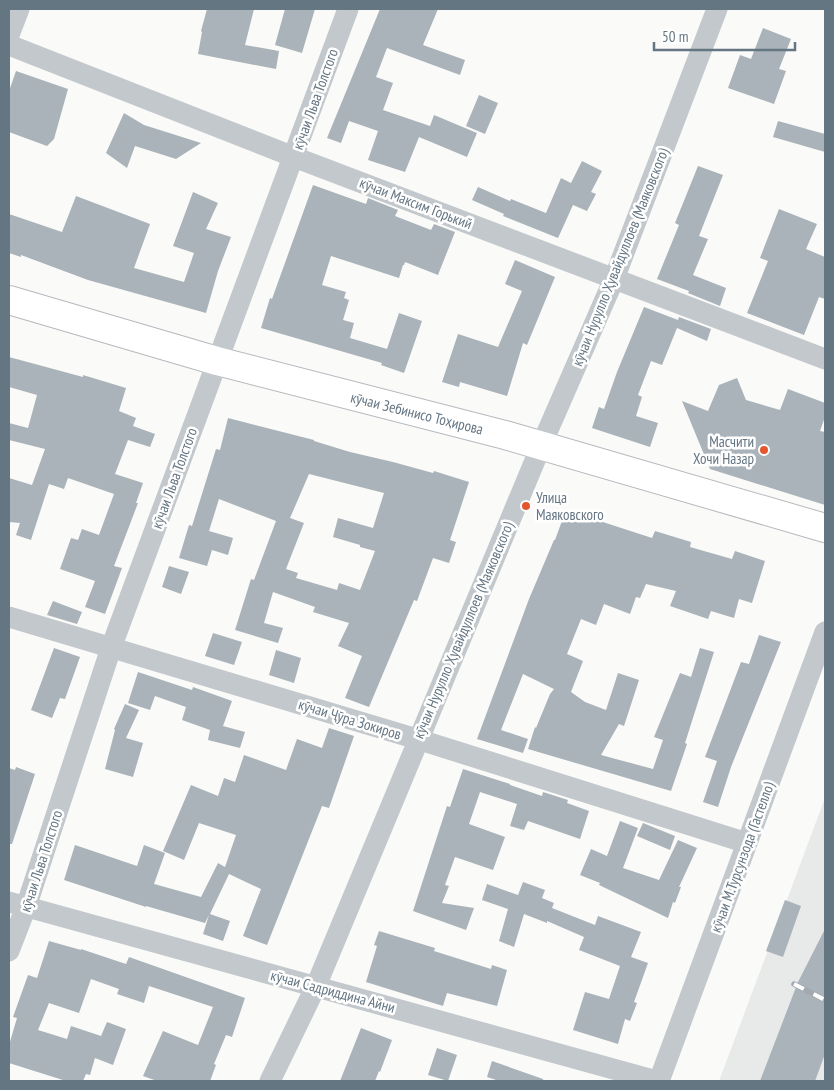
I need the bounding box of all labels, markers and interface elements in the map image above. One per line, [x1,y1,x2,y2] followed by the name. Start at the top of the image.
[654,20,795,52] scale bar
[662,27,688,46] text: 50 m
[288,46,342,152] street label: кӯчаи Льва Толстого
[567,145,673,369] street label: кӯчаи Нурулло Ҳувайдуллоев (Маяковского)
[357,173,475,233] street label: кӯчаи Максим Горький
[349,387,485,439] street label: кӯчаи Зебинисо Тоҳирова
[147,425,201,531] street label: кӯчаи Льва Толстого
[693,432,754,468] place label: Масчити Хочи Назар
[758,444,770,456] marker: Масчити Хочи Назар
[536,488,604,524] place label: Улица Маяковского
[520,500,532,512] marker: Улица Маяковского
[409,518,518,741] street label: кӯчаи Нурулло Ҳувайдуллоев (Маяковского)
[296,694,404,744] street label: кӯчаи Ҷӯра Зокиров
[706,779,778,935] street label: кӯчаи М.Турсунзода (Гастелло)
[16,808,66,914] street label: кӯчаи Льва Толстого
[269,965,397,1017] street label: кӯчаи Садриддина Айни

